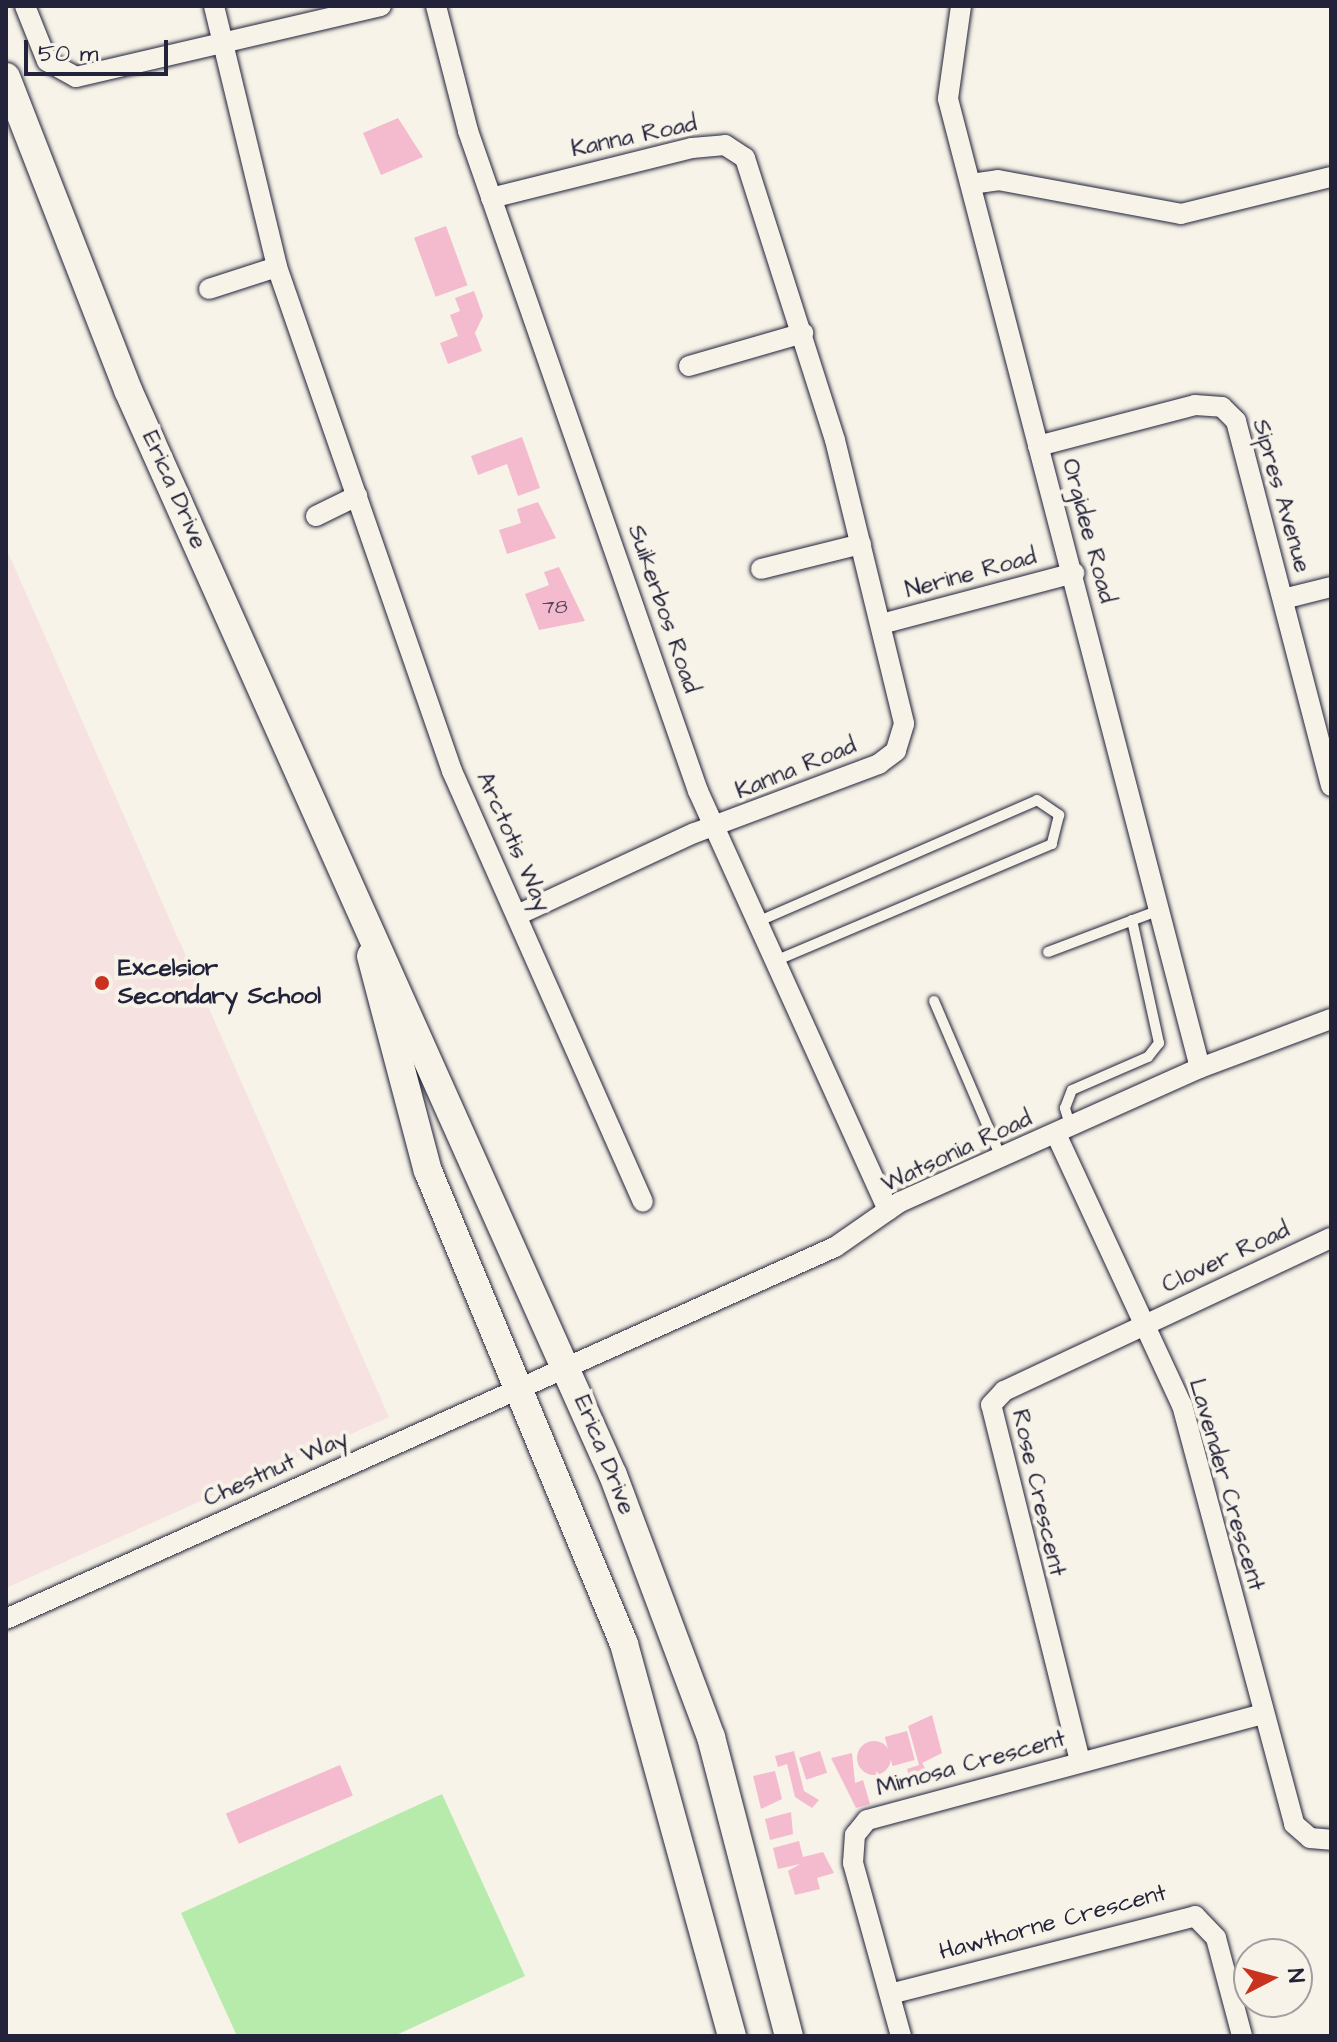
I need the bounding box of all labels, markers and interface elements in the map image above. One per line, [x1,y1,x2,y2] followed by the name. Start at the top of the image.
[28,24,172,74] scale bar
[38,37,98,71] text: 50 m
[569,110,699,164] street label: Kanna Road
[1245,416,1317,576] street label: Sipres Avenue
[135,427,213,553] street label: Erica Drive
[1055,456,1121,606] street label: Orgidee Road
[621,521,705,697] street label: Suikerbos Road
[902,543,1040,605] street label: Nerine Road
[542,595,568,619] house number: 78
[731,732,861,806] street label: Kanna Road
[469,768,557,916] street label: Arctotis Way
[118,955,321,1011] place label: Excelsior Secondary School
[93,974,111,992] marker: Excelsior Secondary School
[877,1105,1037,1199] street label: Watsonia Road
[1158,1216,1294,1300] street label: Clover Road
[1182,1376,1270,1594] street label: Lavender Crescent
[567,1391,641,1519] street label: Erica Drive
[1005,1407,1071,1579] street label: Rose Crescent
[199,1424,353,1514] street label: Chestnut Way
[873,1725,1069,1803] street label: Mimosa Crescent
[936,1879,1170,1967] street label: Hawthorne Crescent
[1233,1938,1313,2018] north arrow
[1279,1967,1312,1984] text: N

